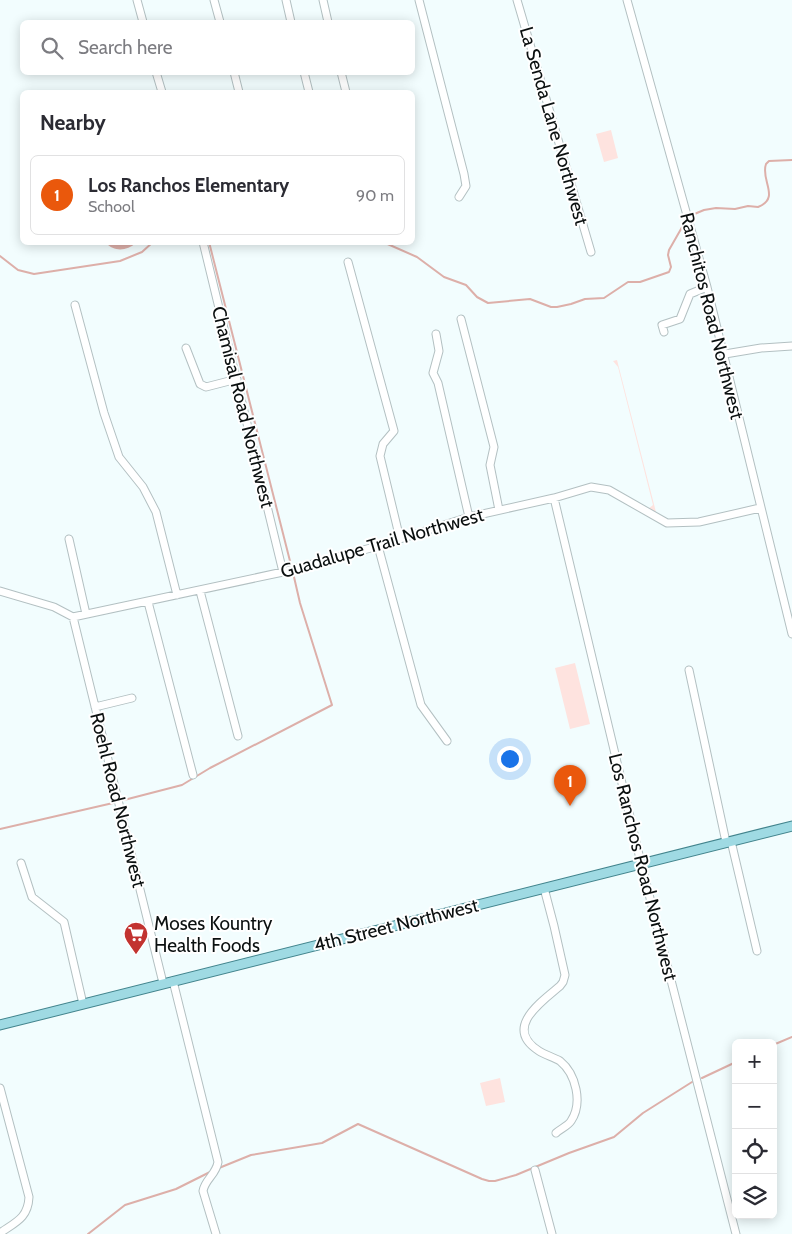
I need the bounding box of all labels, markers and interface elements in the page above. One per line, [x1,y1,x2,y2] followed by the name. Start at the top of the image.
[20,20,415,75] search box
[515,24,594,228] street label: La Senda Lane Northwest
[38,34,66,62] icon: search
[78,36,172,59] text: Search here
[40,110,106,135] text: Nearby
[88,174,289,197] text: Los Ranchos Elementary
[54,186,60,205] text: 1
[356,186,394,205] text: 90 m
[88,197,135,216] text: School
[675,210,749,422] street label: Ranchitos Road Northwest
[207,304,279,511] street label: Chamisal Road Northwest
[278,503,487,583] street label: Guadalupe Trail Northwest
[85,710,151,890] street label: Roehl Road Northwest
[497,746,523,772] your location
[604,751,683,984] street label: Los Ranchos Road Northwest
[554,765,586,806] pin: 1
[311,893,481,957] street label: 4th Street Northwest
[154,912,273,957] place label: Moses Kountry Health Foods
[123,921,149,955] supermarket icon: Moses Kountry Health Foods
[732,1039,777,1219] map controls
[732,1039,777,1084] button: +
[732,1084,777,1129] button: −
[732,1129,777,1174] button: locate
[732,1174,777,1219] button: layers

